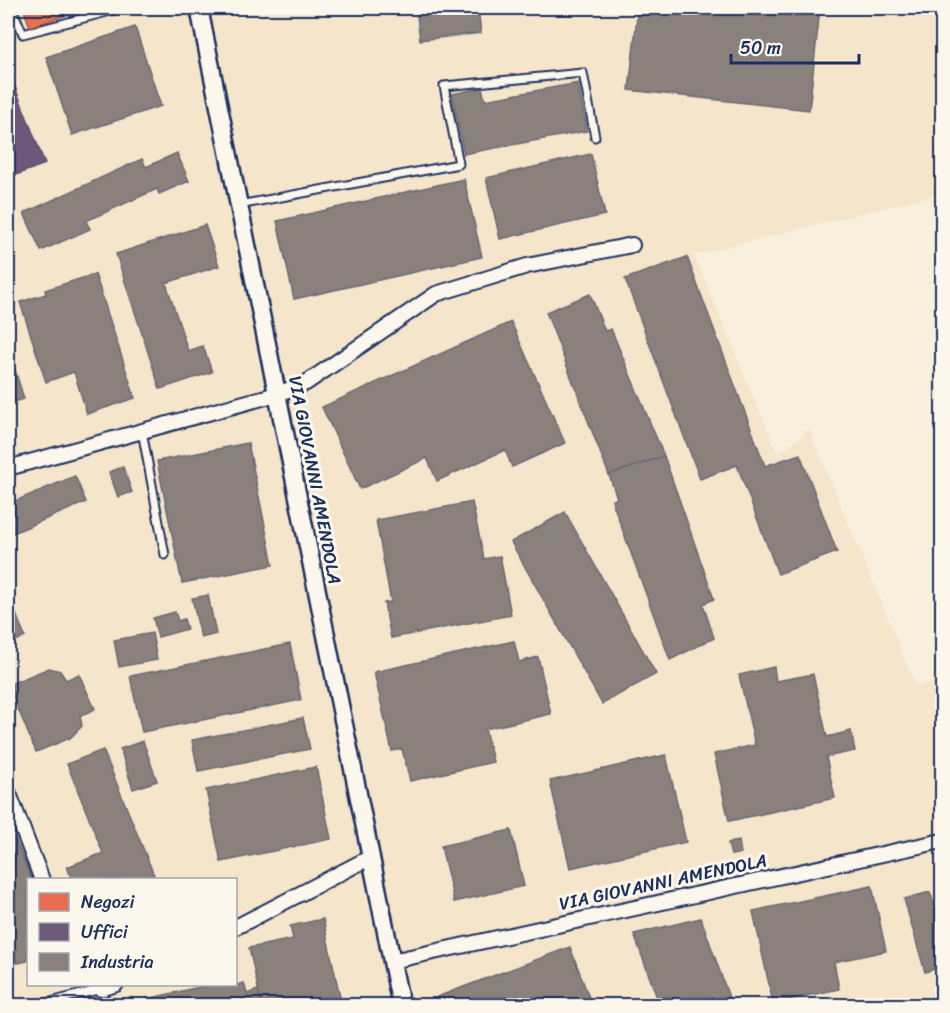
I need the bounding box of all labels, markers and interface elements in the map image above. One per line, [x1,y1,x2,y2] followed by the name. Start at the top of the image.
[731,27,858,65] scale bar
[740,32,781,64] text: 50 m
[279,373,351,587] street label: VIA GIOVANNI AMENDOLA
[556,844,770,920] street label: VIA GIOVANNI AMENDOLA
[27,878,237,986] legend
[81,886,136,918] text: Negozi
[81,916,129,948] text: Uffici
[80,946,154,978] text: Industria

